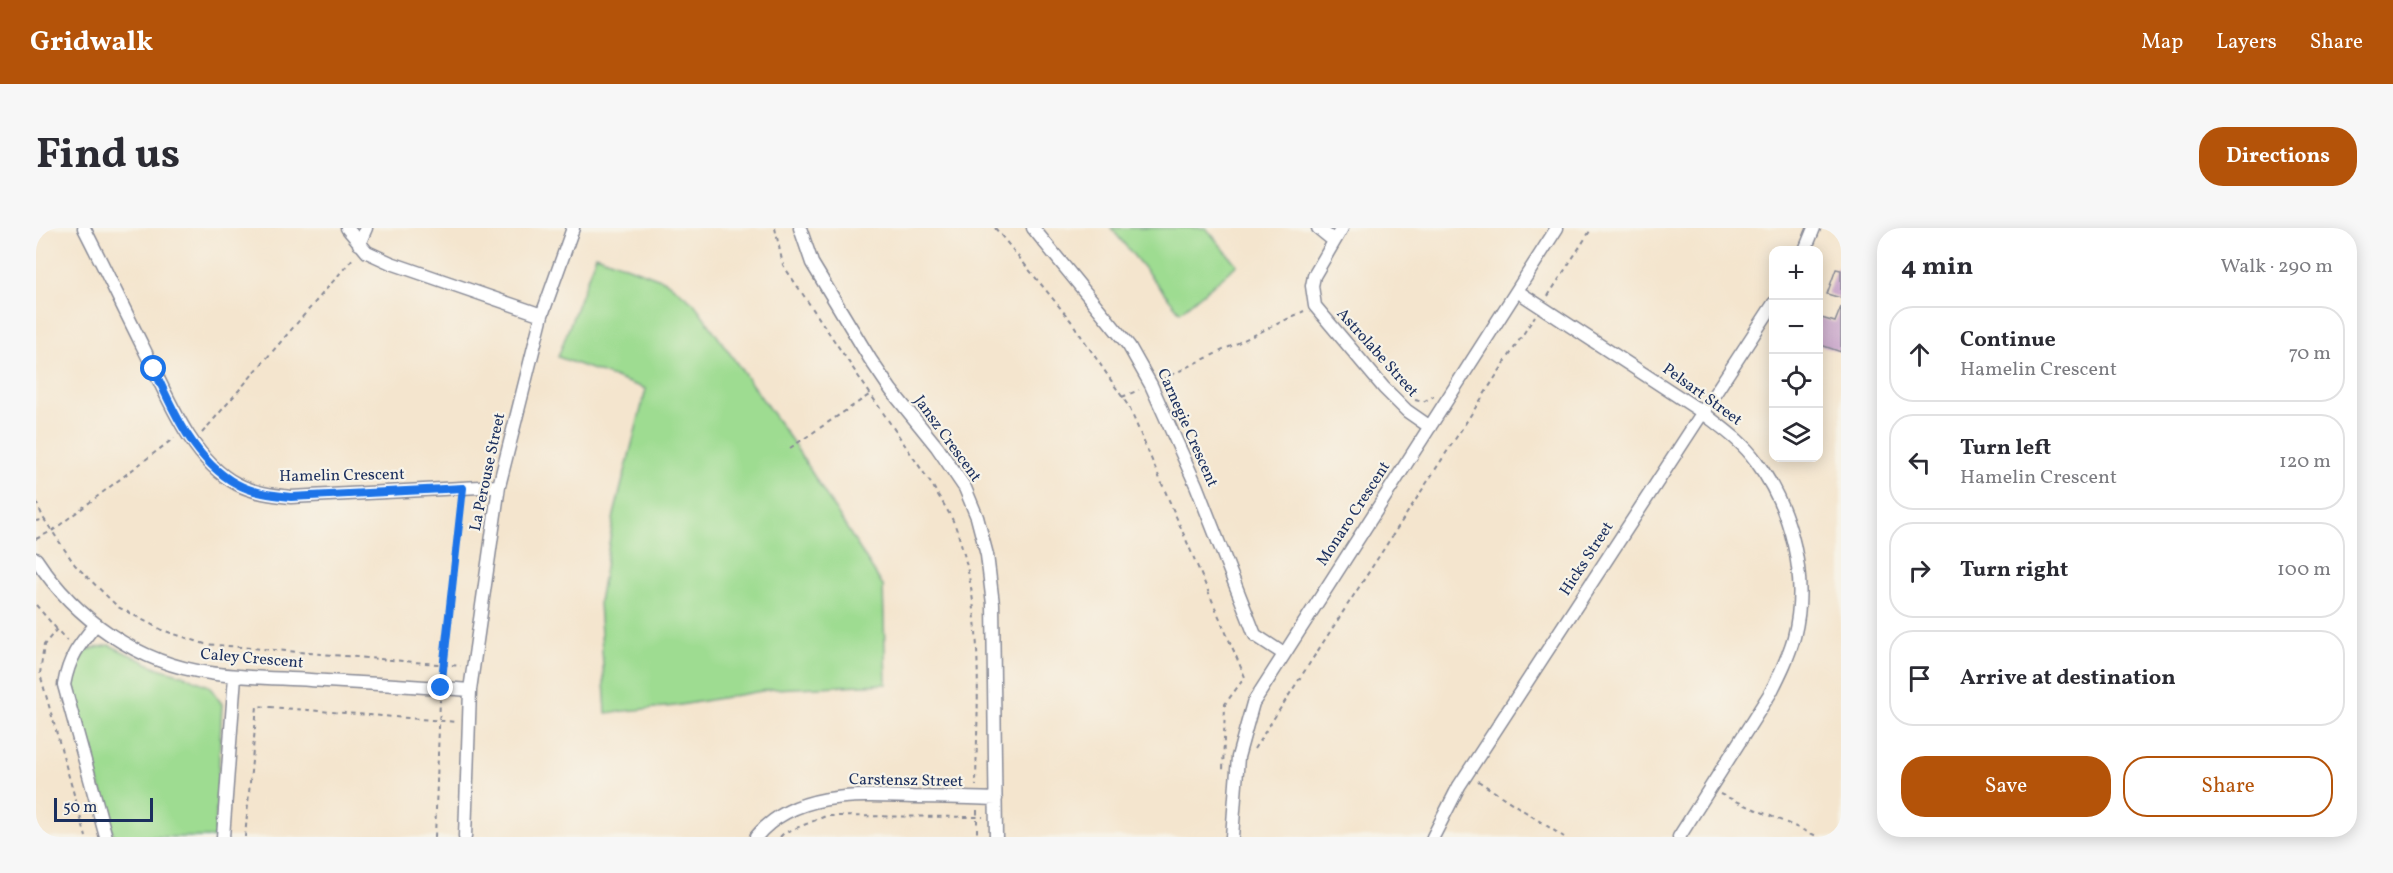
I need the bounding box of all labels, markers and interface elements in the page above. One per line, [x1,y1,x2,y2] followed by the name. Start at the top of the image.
[30,23,153,62] text: Gridwalk
[2141,28,2183,57] text: Map
[2216,28,2277,57] text: Layers
[2310,28,2363,57] text: Share
[36,127,180,186] text: Find us
[2199,127,2357,186] button: Directions
[1769,246,1823,462] map controls
[1769,246,1823,300] button: +
[1901,249,1973,285] text: 4 min
[2221,253,2333,281] text: Walk · 290 m
[1769,300,1823,354] button: −
[1331,304,1423,403] street label: Astrolabe Street
[1960,325,2056,356] text: Continue
[1903,338,1936,371] icon: ahead
[2288,340,2331,368] text: 70 m
[1769,354,1823,408] button: locate
[140,355,166,381] route start
[1960,356,2117,384] text: Hamelin Crescent
[1658,359,1747,432] street label: Pelsart Street
[1151,365,1223,491] street label: Carnegie Crescent
[908,391,986,487] street label: Jansz Crescent
[1769,408,1823,462] button: layers
[465,410,511,533] street label: La Perouse Street
[1960,433,2051,464] text: Turn left
[1903,446,1936,479] icon: left
[2279,448,2331,476] text: 120 m
[1312,457,1396,571] street label: Monaro Crescent
[279,464,405,488] street label: Hamelin Crescent
[1960,464,2117,492] text: Hamelin Crescent
[1555,517,1619,600] street label: Hicks Street
[1903,554,1936,587] icon: right
[1960,555,2068,586] text: Turn right
[2277,556,2331,584] text: 100 m
[199,644,305,675] street label: Caley Crescent
[1903,662,1936,695] icon: arrive
[1960,663,2176,694] text: Arrive at destination
[427,674,453,700] route end
[1901,756,2111,817] button: Save
[2123,756,2333,817] button: Share
[849,769,964,793] street label: Carstensz Street
[54,795,153,822] scale bar
[63,797,97,819] text: 50 m

